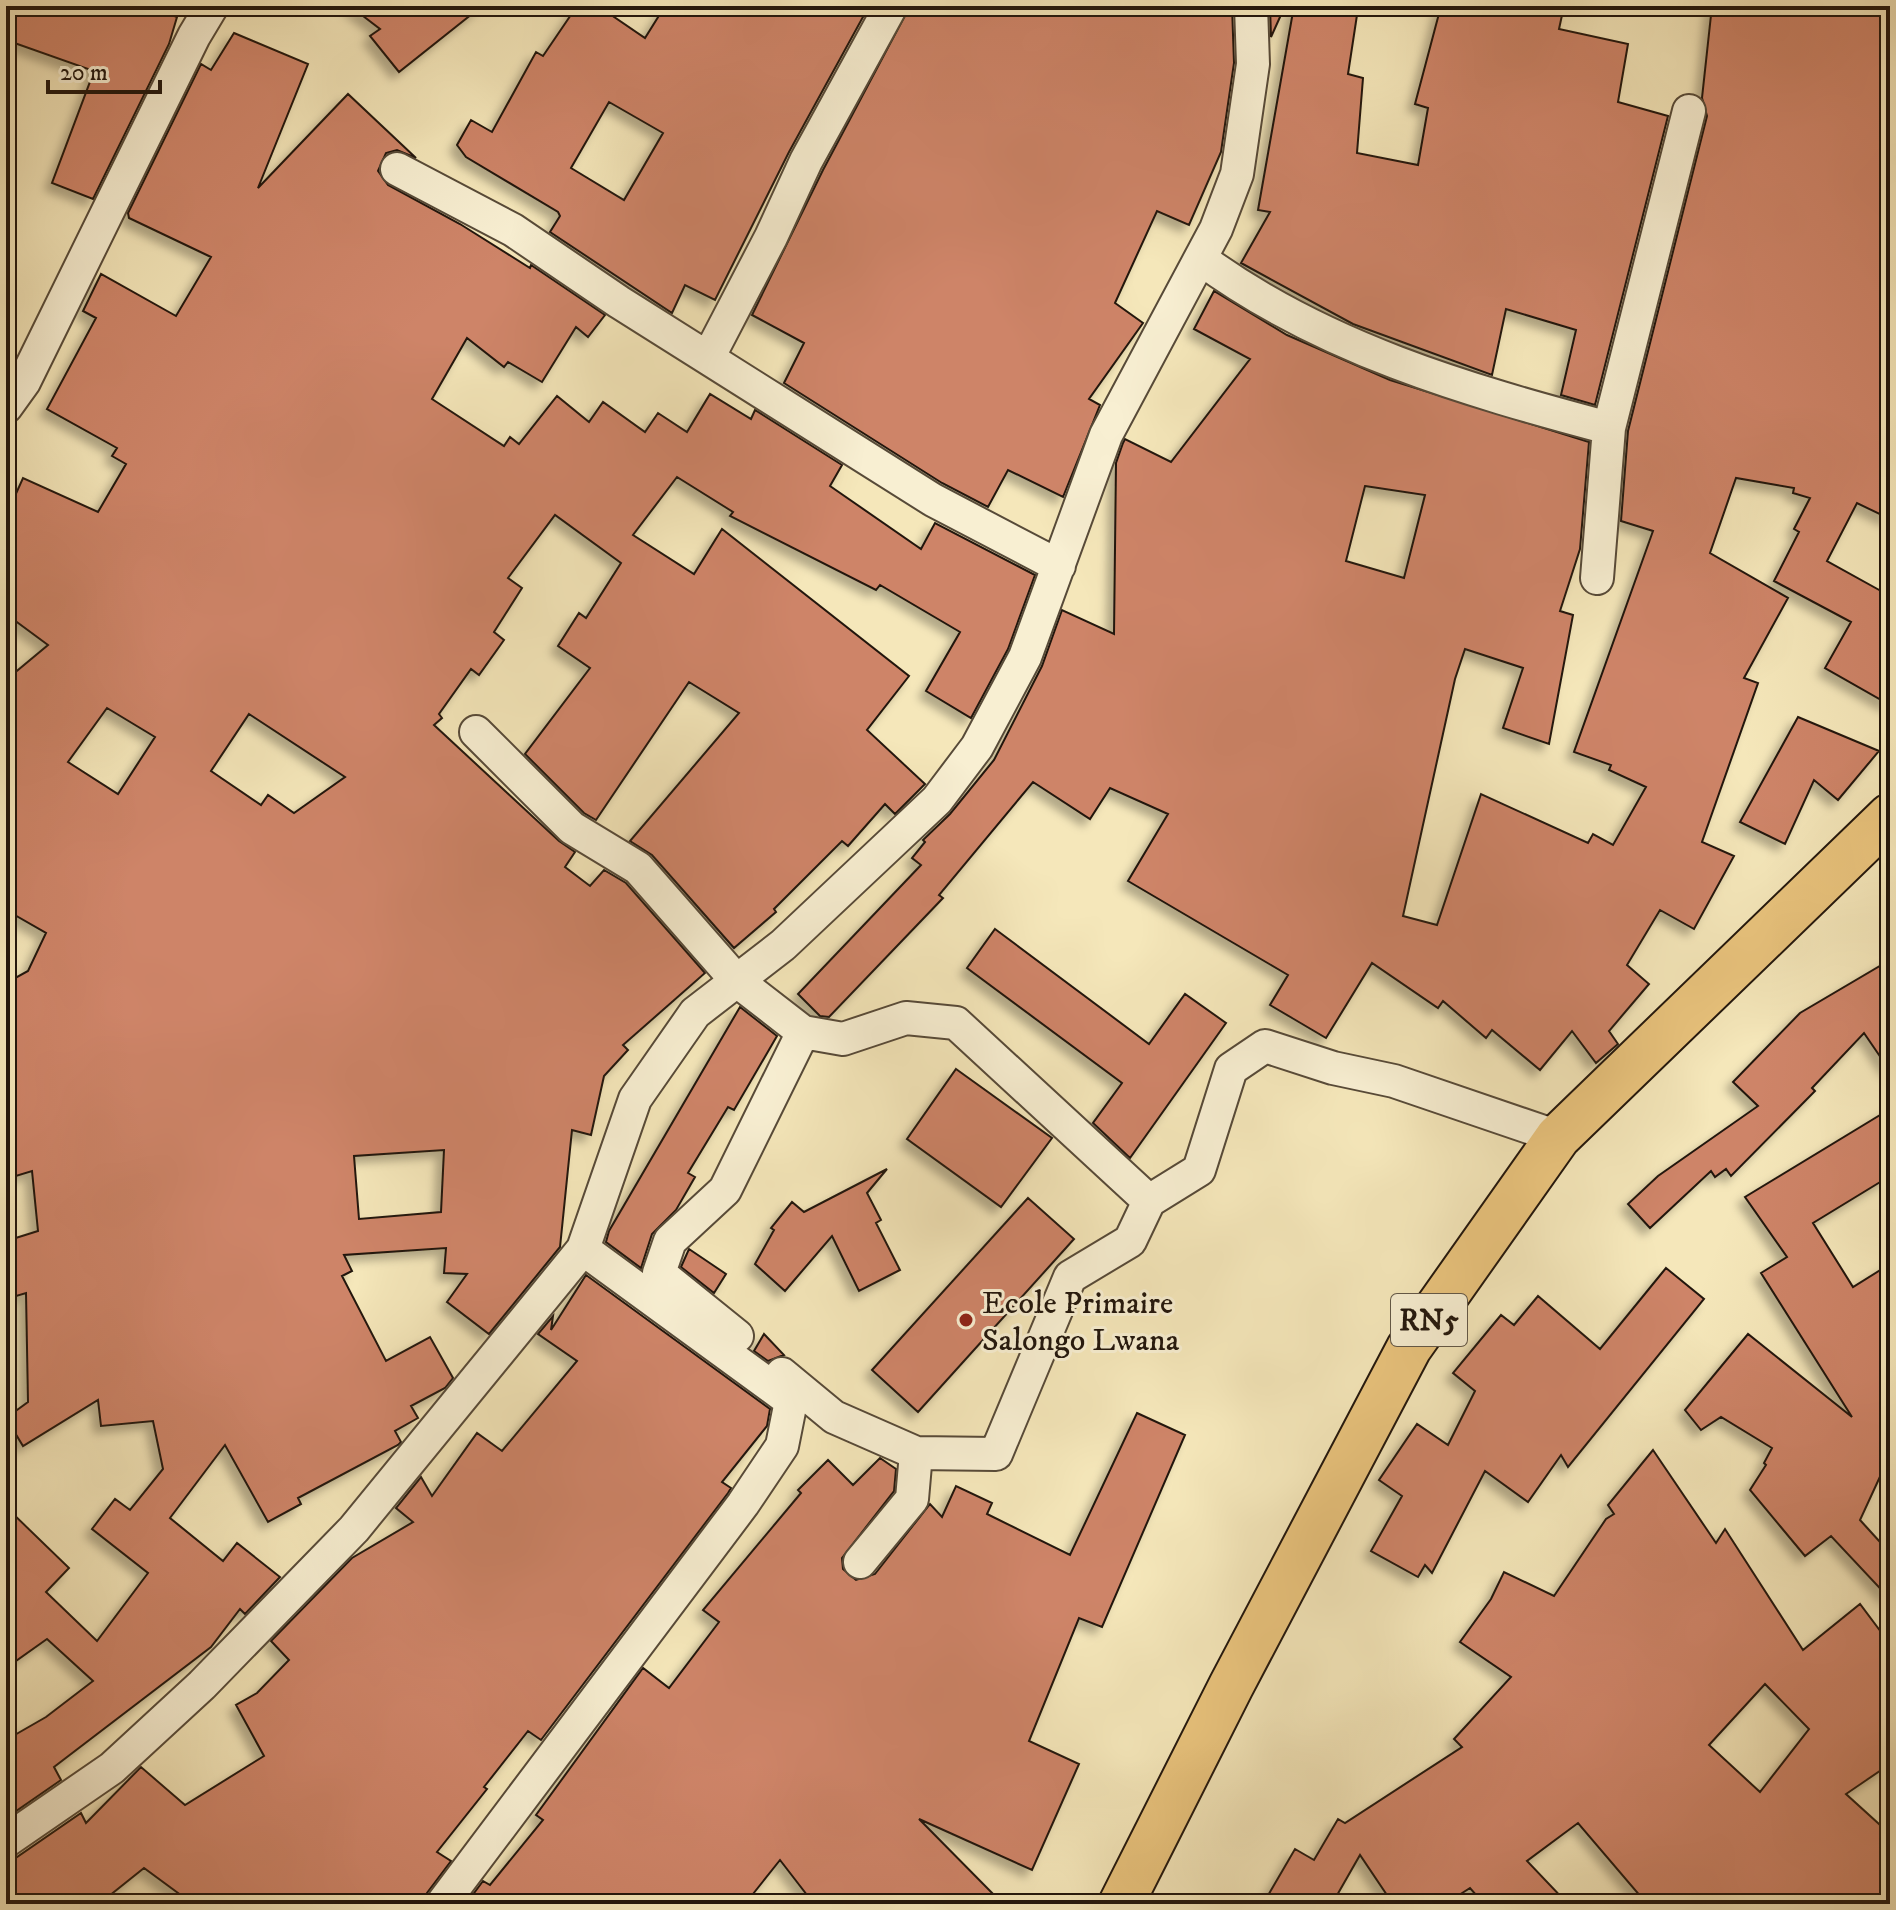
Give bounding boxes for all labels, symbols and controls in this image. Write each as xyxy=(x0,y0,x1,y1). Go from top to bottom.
scale bar xyxy=(48,44,160,94)
text: 20 m xyxy=(60,58,108,88)
place label: Ecole Primaire Salongo Lwana xyxy=(982,1284,1180,1361)
road number: RN5 xyxy=(1391,1294,1467,1346)
marker: Ecole Primaire Salongo Lwana xyxy=(957,1311,975,1329)

